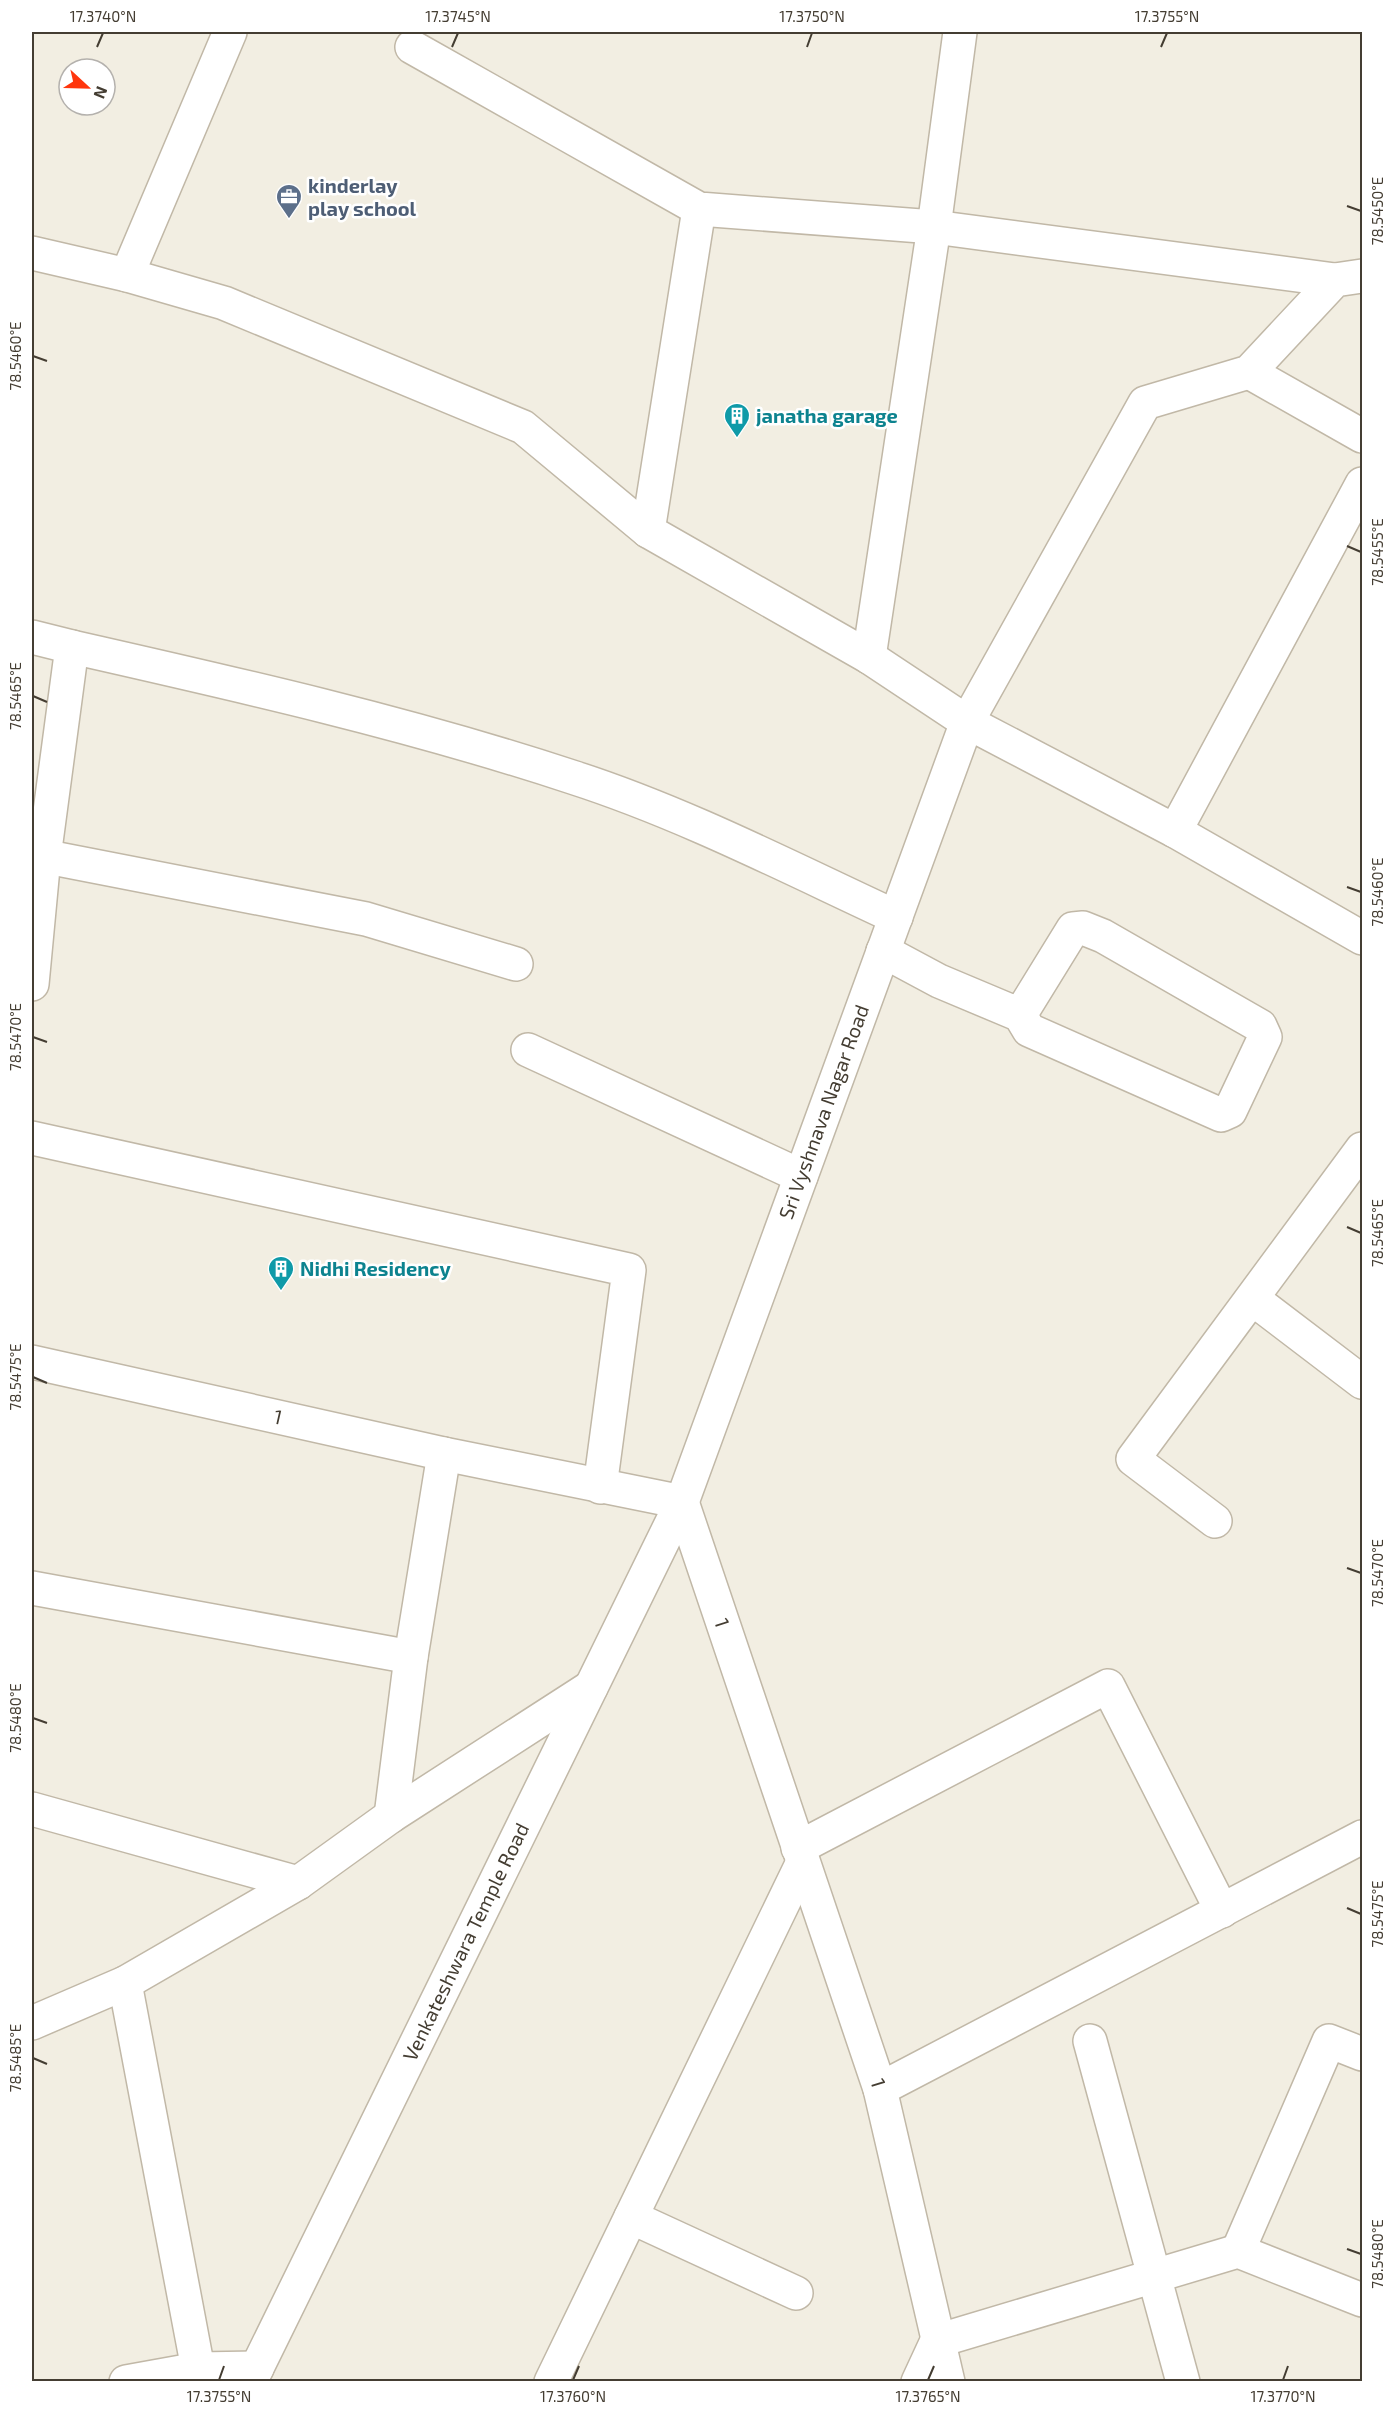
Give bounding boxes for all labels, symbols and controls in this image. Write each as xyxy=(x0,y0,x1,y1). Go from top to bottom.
text: 17.3740°N xyxy=(70,7,136,25)
text: 17.3745°N xyxy=(425,7,491,25)
text: 17.3750°N xyxy=(779,7,845,25)
text: 17.3755°N xyxy=(1135,7,1199,25)
north arrow xyxy=(57,57,117,117)
text: N xyxy=(90,84,112,102)
place label: kinderlay play school xyxy=(308,173,416,221)
text: 78.5450°E xyxy=(1368,177,1386,245)
office icon: kinderlay play school xyxy=(274,182,304,220)
text: 78.5460°E xyxy=(6,322,24,390)
building icon: janatha garage xyxy=(722,401,752,439)
place label: janatha garage xyxy=(756,403,898,427)
text: 78.5455°E xyxy=(1368,518,1386,586)
text: 78.5465°E xyxy=(6,662,24,730)
text: 78.5460°E xyxy=(1368,858,1386,926)
street label: Sri Vyshnava Nagar Road xyxy=(773,1001,873,1222)
text: 78.5470°E xyxy=(6,1003,24,1071)
text: 78.5465°E xyxy=(1368,1199,1386,1267)
building icon: Nidhi Residency xyxy=(266,1254,296,1292)
place label: Nidhi Residency xyxy=(300,1256,451,1281)
text: 78.5475°E xyxy=(6,1343,24,1411)
street label: 1 xyxy=(272,1403,285,1429)
text: 78.5470°E xyxy=(1368,1539,1386,1607)
street label: 1 xyxy=(710,1615,736,1630)
text: 78.5480°E xyxy=(6,1683,24,1753)
street label: Venkateshwara Temple Road xyxy=(397,1819,533,2065)
text: 78.5475°E xyxy=(1368,1880,1386,1948)
text: 78.5485°E xyxy=(6,2024,24,2092)
street label: 1 xyxy=(866,2075,892,2090)
text: 78.5480°E xyxy=(1368,2219,1386,2289)
text: 17.3755°N xyxy=(187,2387,251,2405)
text: 17.3760°N xyxy=(540,2387,606,2405)
text: 17.3765°N xyxy=(895,2387,961,2405)
text: 17.3770°N xyxy=(1250,2387,1316,2405)

